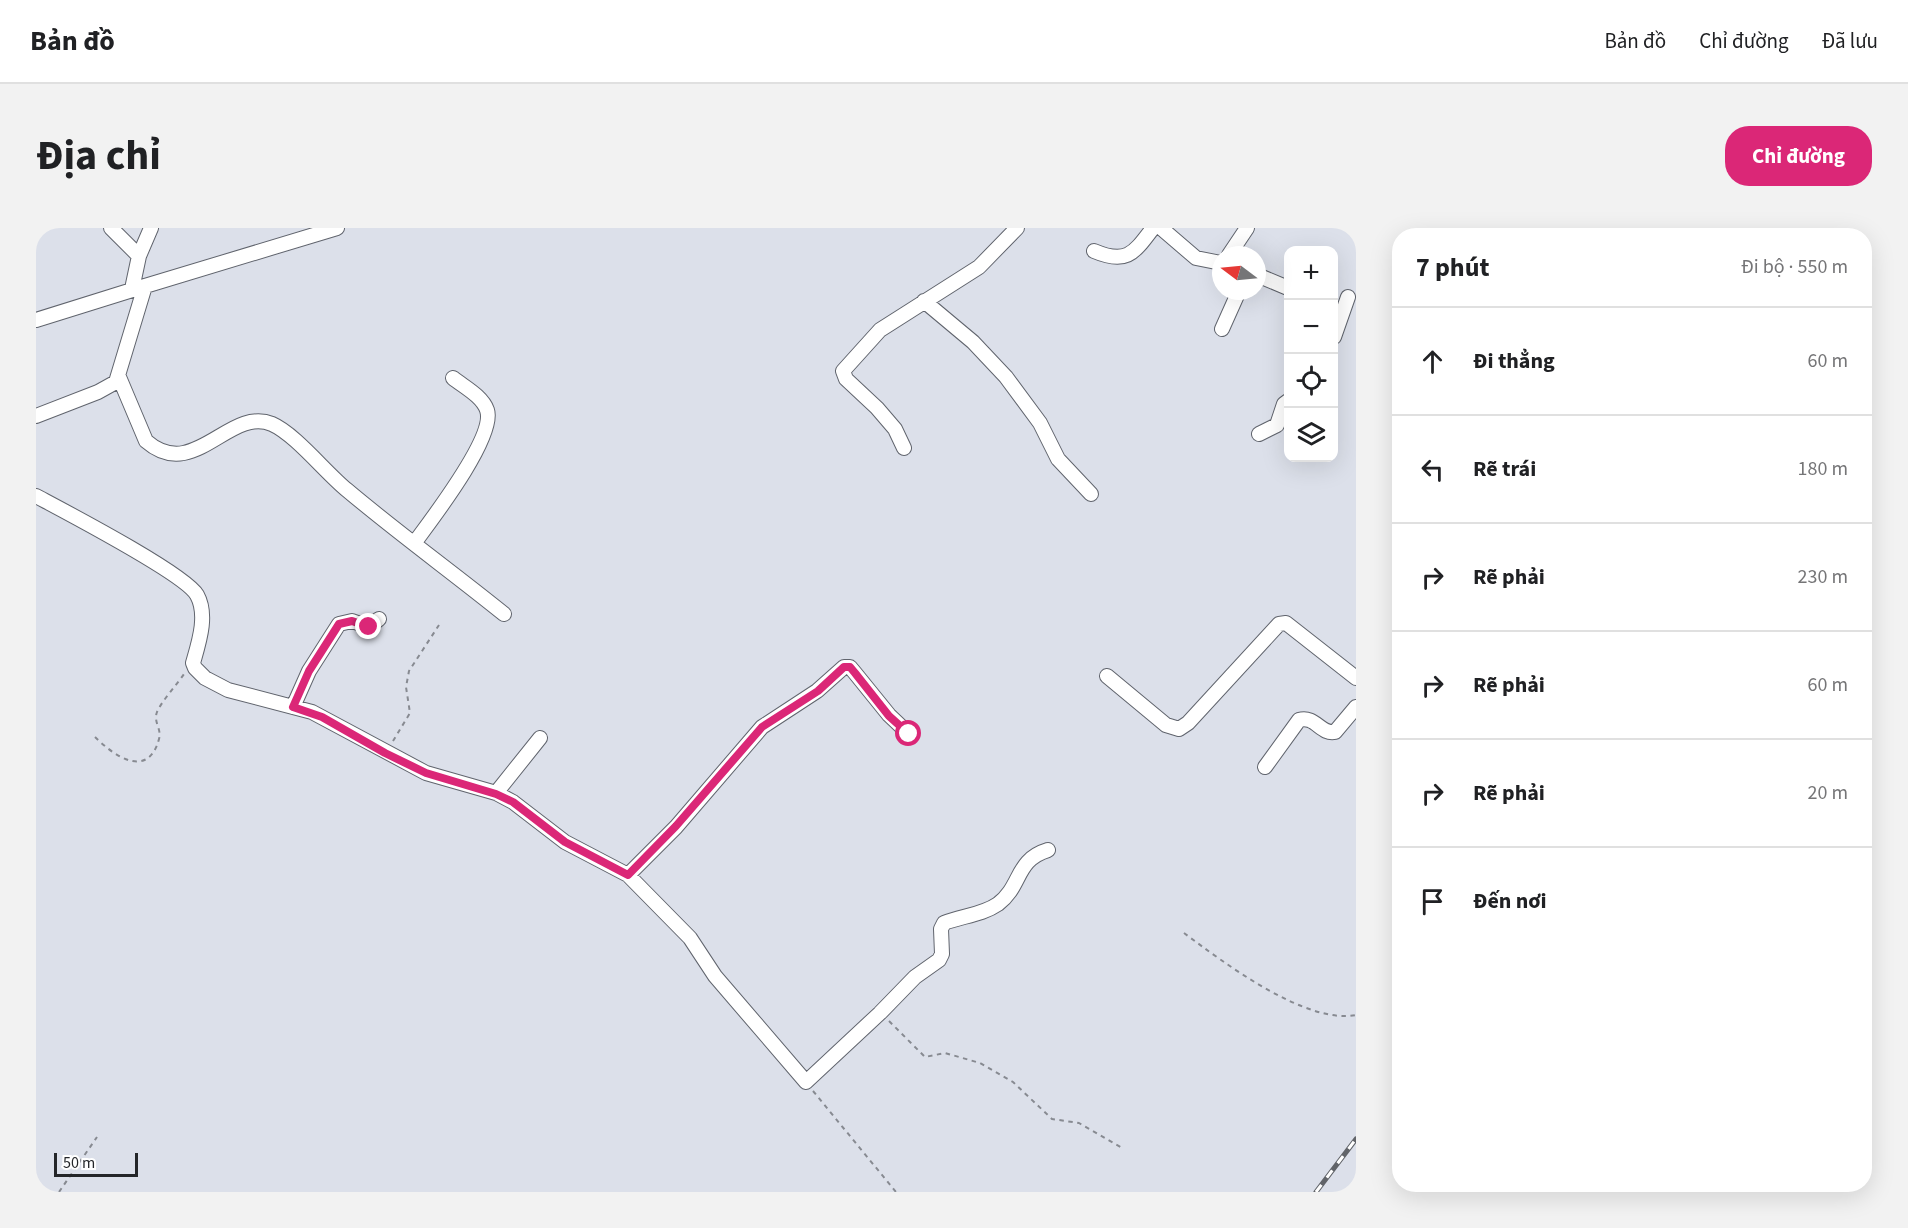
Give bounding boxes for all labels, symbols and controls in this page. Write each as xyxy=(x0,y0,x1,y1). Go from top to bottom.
text: Bản đồ xyxy=(30,21,115,61)
text: Bản đồ xyxy=(1604,26,1666,56)
text: Chỉ đường xyxy=(1699,26,1789,56)
text: Đã lưu xyxy=(1822,26,1878,56)
text: Địa chỉ xyxy=(36,126,161,186)
button: Chỉ đường xyxy=(1725,126,1872,186)
north arrow xyxy=(1212,246,1266,300)
map controls xyxy=(1284,246,1338,462)
button: + xyxy=(1284,246,1338,300)
text: 7 phút xyxy=(1416,249,1489,286)
text: Đi bộ · 550 m xyxy=(1741,253,1848,281)
button: − xyxy=(1284,300,1338,354)
icon: ahead xyxy=(1416,345,1449,378)
text: Đi thẳng xyxy=(1473,345,1555,377)
text: 60 m xyxy=(1808,347,1848,375)
button: locate xyxy=(1284,354,1338,408)
button: layers xyxy=(1284,408,1338,462)
icon: left xyxy=(1416,453,1449,486)
text: Rẽ trái xyxy=(1473,453,1536,485)
text: 180 m xyxy=(1798,455,1848,483)
icon: right xyxy=(1416,561,1449,594)
text: Rẽ phải xyxy=(1473,561,1545,593)
text: 230 m xyxy=(1798,563,1848,591)
route end xyxy=(355,613,381,639)
icon: right xyxy=(1416,669,1449,702)
text: Rẽ phải xyxy=(1473,669,1545,701)
text: 60 m xyxy=(1808,671,1848,699)
route start xyxy=(895,720,921,746)
icon: right xyxy=(1416,777,1449,810)
text: Rẽ phải xyxy=(1473,777,1545,809)
text: 20 m xyxy=(1808,779,1848,807)
icon: arrive xyxy=(1416,885,1449,918)
text: Đến nơi xyxy=(1473,885,1547,917)
scale bar xyxy=(54,1150,138,1178)
text: 50 m xyxy=(63,1152,95,1174)

